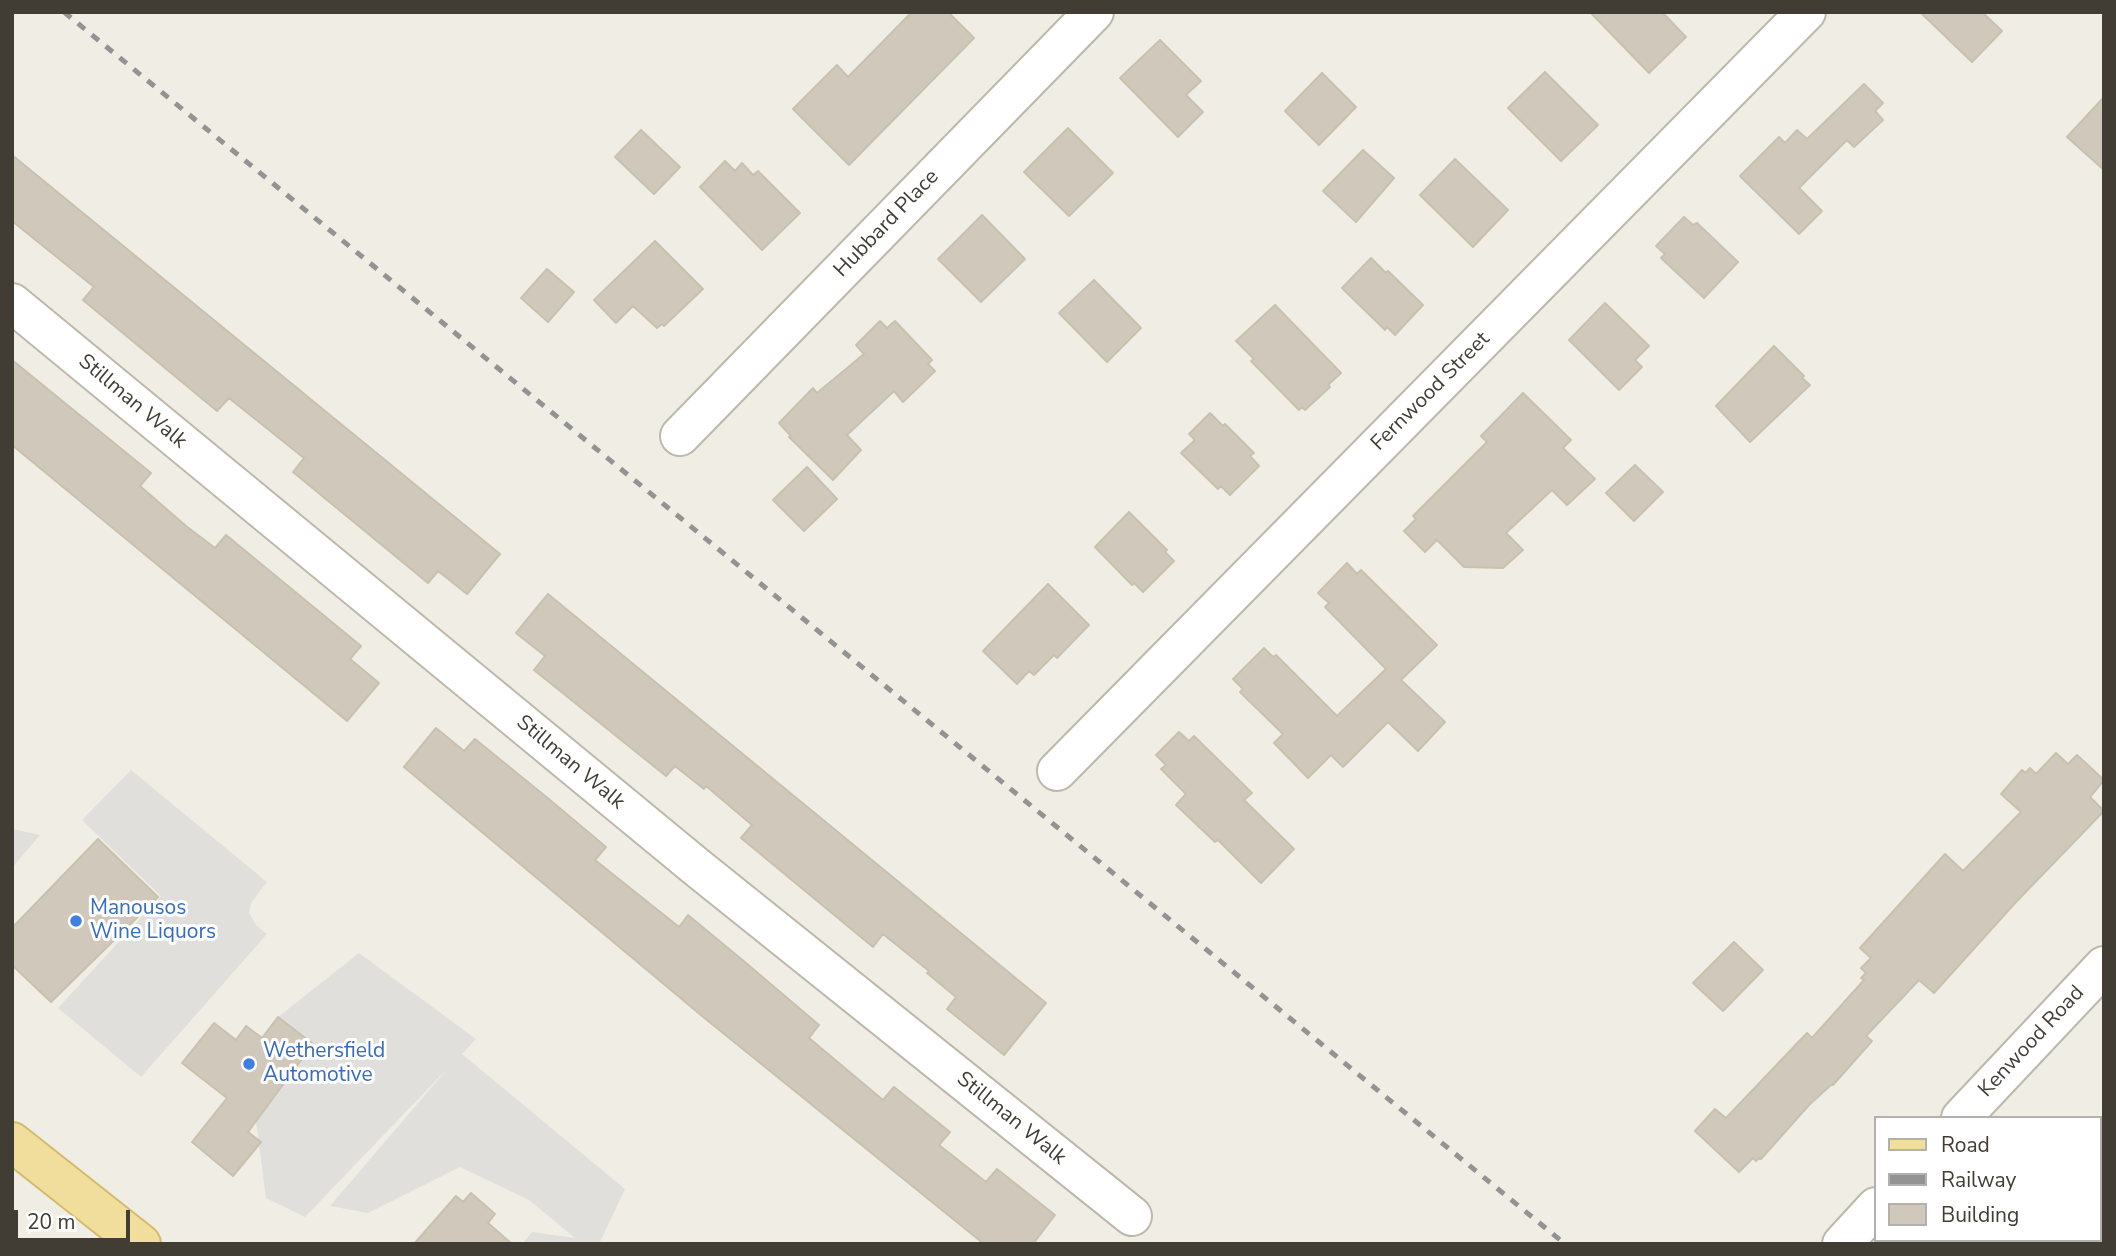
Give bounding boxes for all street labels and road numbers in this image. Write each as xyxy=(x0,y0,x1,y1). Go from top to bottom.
street label: Hubbard Place xyxy=(829,165,945,283)
street label: Fernwood Street xyxy=(1366,327,1496,457)
street label: Stillman Walk xyxy=(73,349,191,455)
street label: Stillman Walk xyxy=(511,710,629,816)
street label: Kenwood Road xyxy=(1974,981,2090,1103)
street label: Stillman Walk xyxy=(951,1067,1071,1171)

